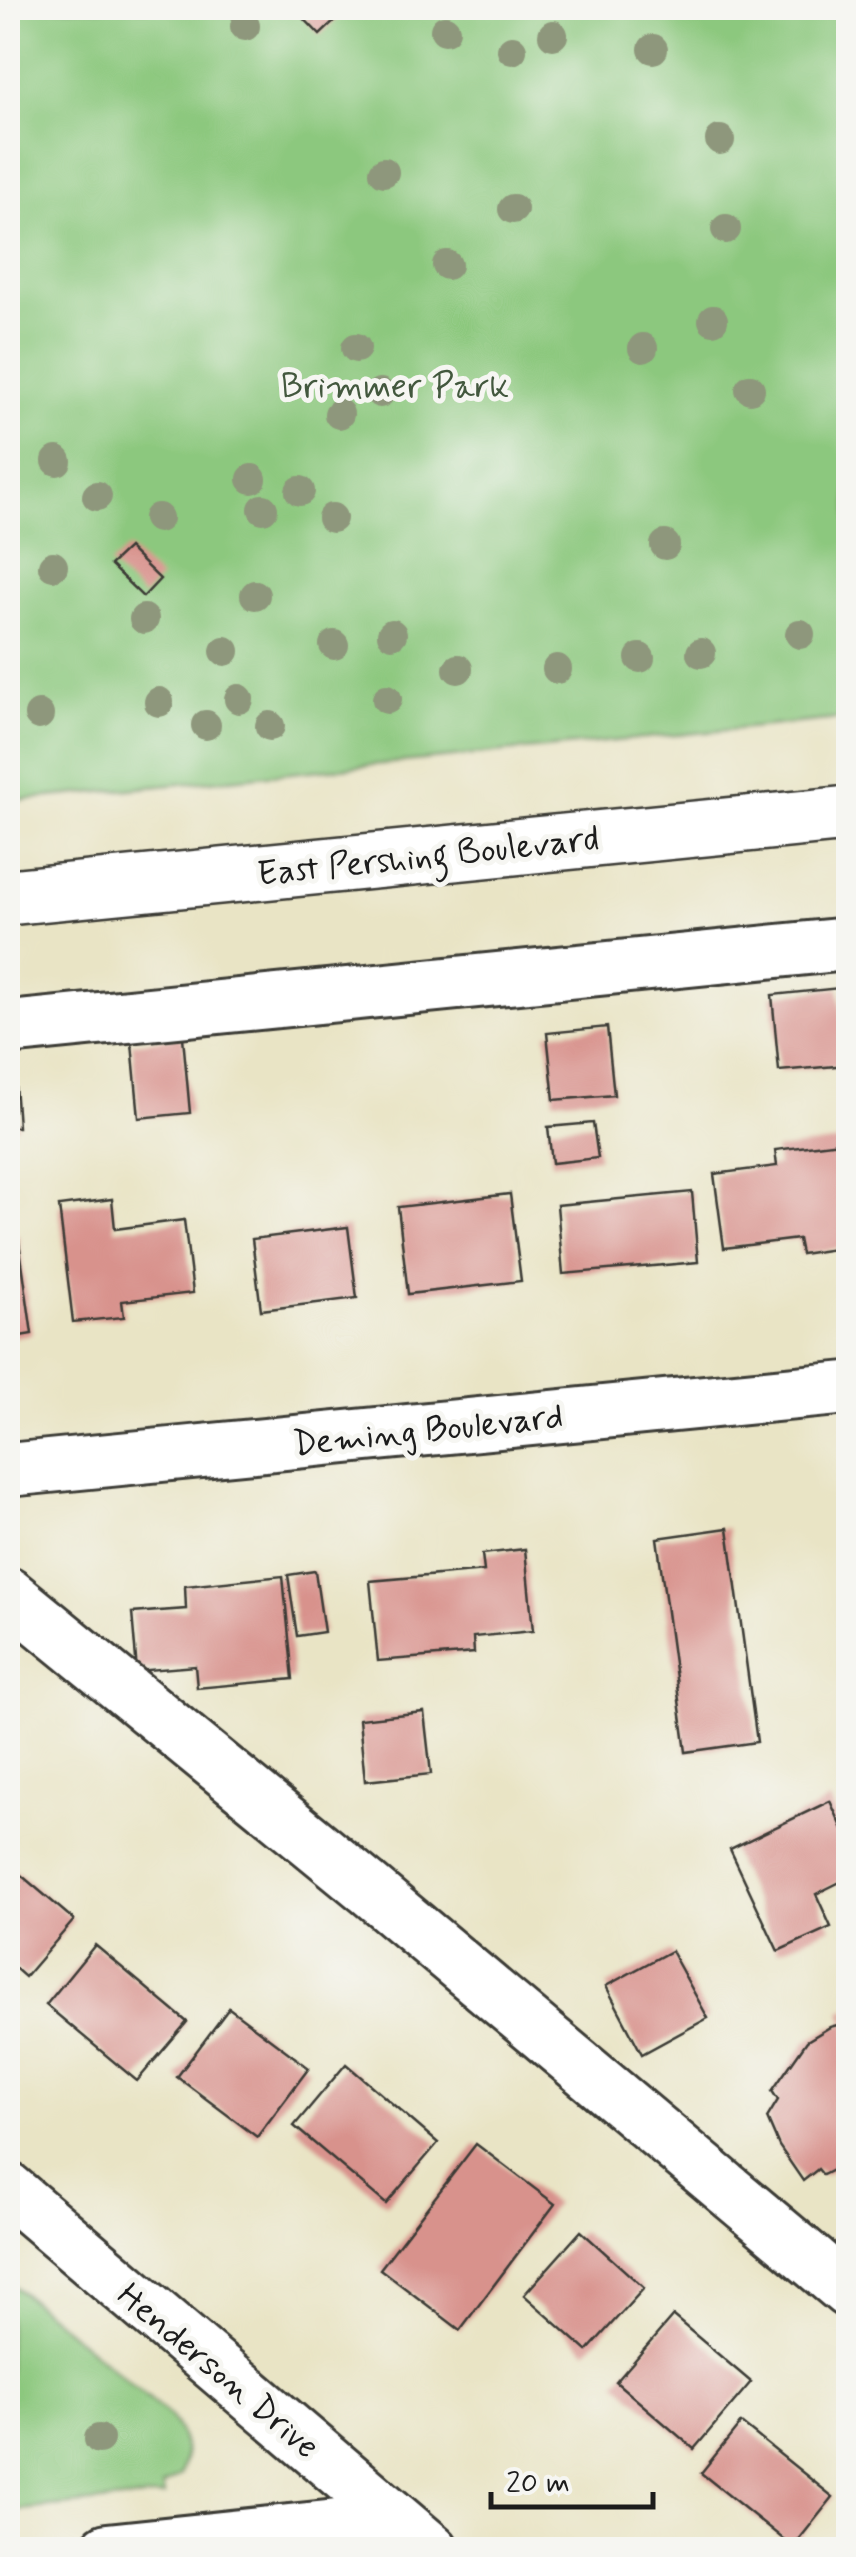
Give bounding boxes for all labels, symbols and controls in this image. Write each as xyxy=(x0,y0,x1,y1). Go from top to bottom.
park label: Brimmer Park xyxy=(281,364,509,410)
street label: East Pershing Boulevard xyxy=(255,816,602,902)
street label: Deming Boulevard xyxy=(291,1394,566,1468)
street label: Henderson Drive xyxy=(107,2273,329,2470)
scale bar xyxy=(491,2447,654,2509)
text: 20 m xyxy=(506,2464,570,2503)

